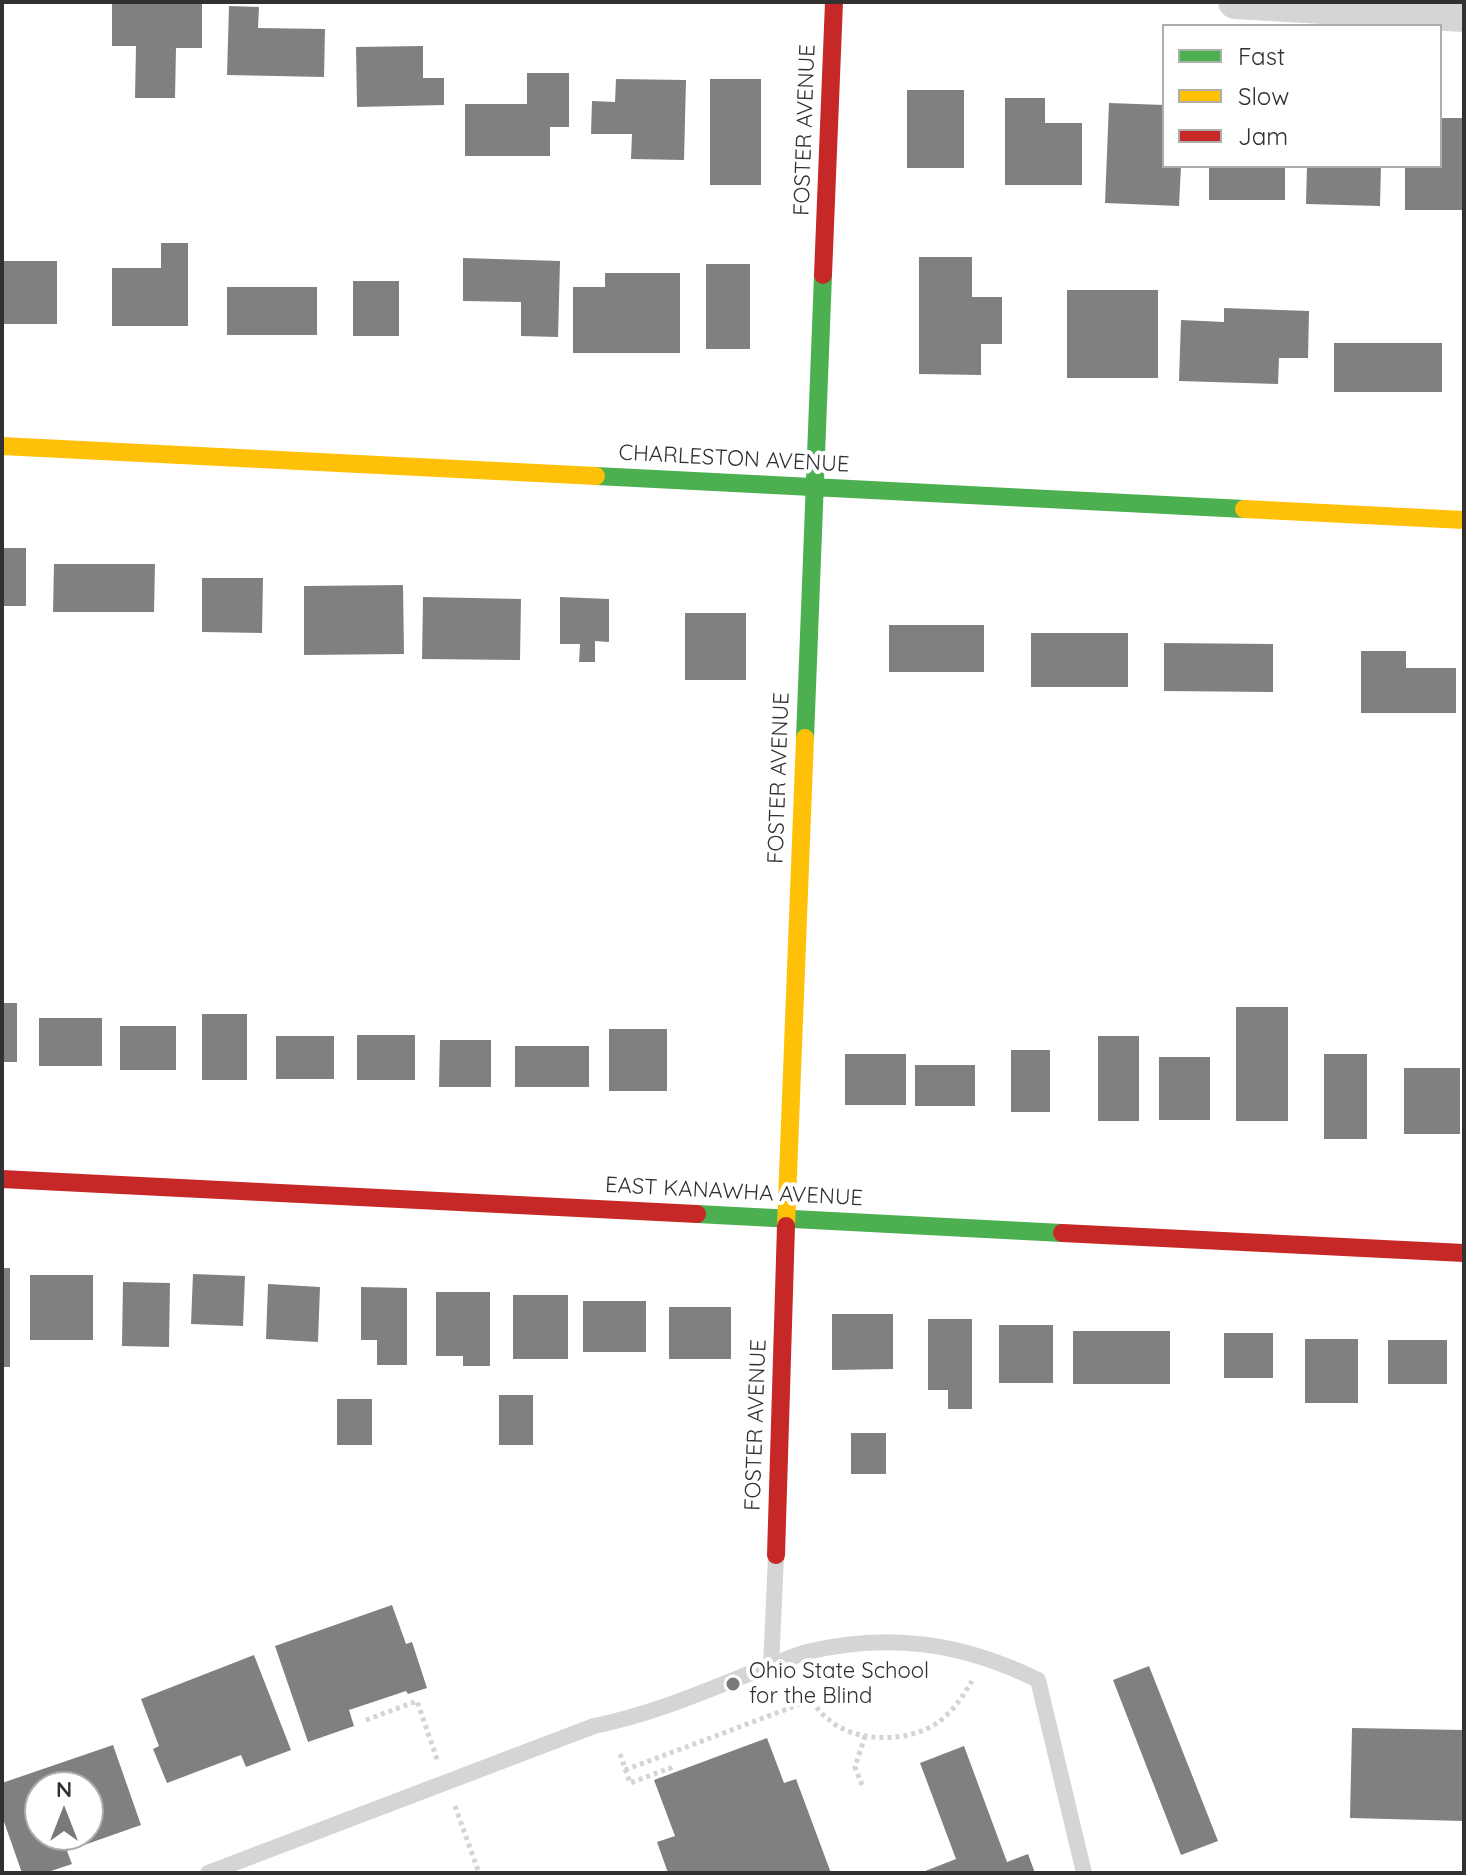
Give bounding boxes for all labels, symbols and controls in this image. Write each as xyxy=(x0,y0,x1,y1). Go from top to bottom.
legend xyxy=(1162,24,1442,168)
text: Fast xyxy=(1238,41,1285,71)
street label: FOSTER AVENUE xyxy=(789,44,821,216)
text: Slow xyxy=(1238,81,1289,111)
text: Jam xyxy=(1238,121,1288,151)
street label: CHARLESTON AVENUE xyxy=(618,440,850,478)
street label: FOSTER AVENUE xyxy=(763,692,795,864)
street label: EAST KANAWHA AVENUE xyxy=(604,1172,864,1212)
street label: FOSTER AVENUE xyxy=(740,1339,772,1511)
place label: Ohio State School for the Blind xyxy=(749,1658,929,1710)
marker: Ohio State School for the Blind xyxy=(724,1675,742,1693)
north arrow xyxy=(24,1771,104,1851)
text: N xyxy=(56,1775,72,1803)

